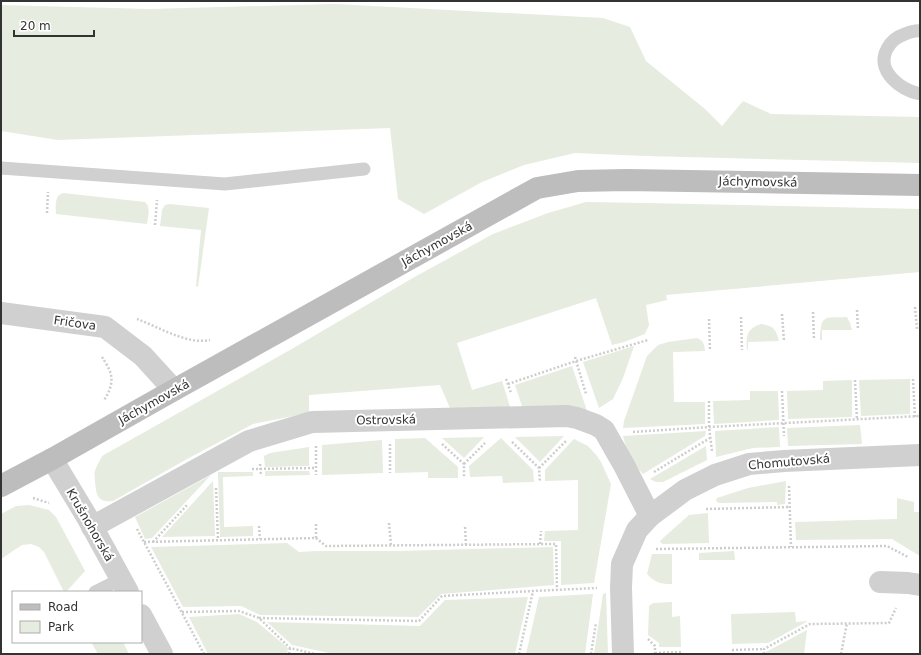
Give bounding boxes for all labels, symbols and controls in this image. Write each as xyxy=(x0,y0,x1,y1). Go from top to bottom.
scale bar xyxy=(14,12,94,38)
text: 20 m xyxy=(20,19,51,33)
street label: Jáchymovská xyxy=(718,174,797,190)
street label: Jáchymovská xyxy=(398,219,475,270)
street label: Fričova xyxy=(53,313,97,333)
street label: Jáchymovská xyxy=(115,377,192,428)
street label: Ostrovská xyxy=(356,412,416,428)
street label: Chomutovská xyxy=(747,451,831,473)
street label: Krušnohorská xyxy=(63,486,117,564)
legend xyxy=(12,591,142,643)
text: Road xyxy=(48,600,78,614)
text: Park xyxy=(48,620,74,634)

